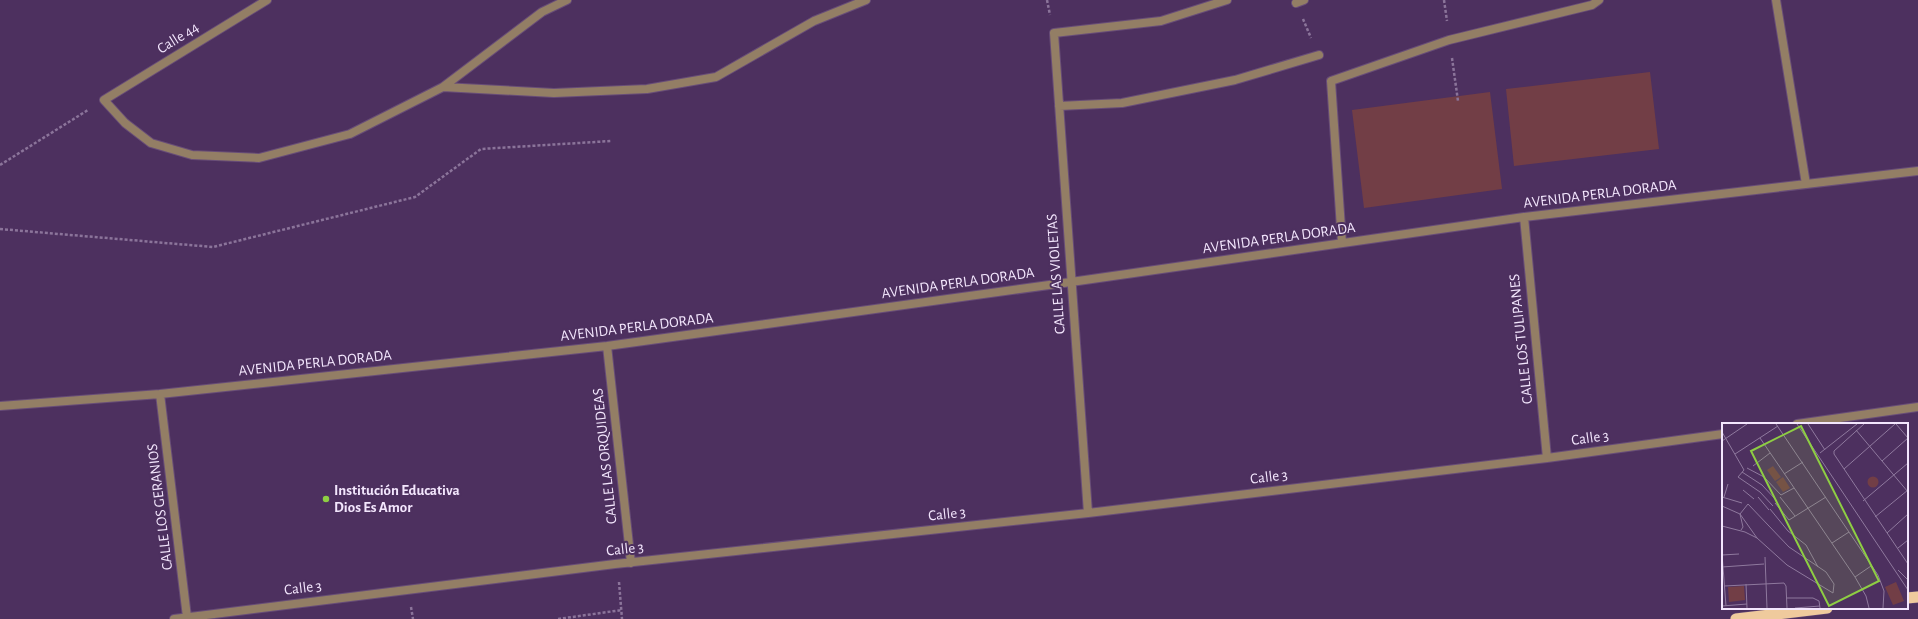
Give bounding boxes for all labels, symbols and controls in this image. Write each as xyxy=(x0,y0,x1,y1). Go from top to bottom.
street label: Calle 44 xyxy=(155,19,201,57)
street label: AVENIDA PERLA DORADA xyxy=(1523,177,1678,211)
street label: CALLE LAS VIOLETAS xyxy=(1044,213,1068,335)
street label: AVENIDA PERLA DORADA xyxy=(1202,220,1357,256)
street label: AVENIDA PERLA DORADA xyxy=(881,265,1036,301)
street label: CALLE LOS TULIPANES xyxy=(1507,273,1535,405)
street label: AVENIDA PERLA DORADA xyxy=(560,310,715,344)
street label: AVENIDA PERLA DORADA xyxy=(238,347,393,379)
street label: CALLE LAS ORQUIDEAS xyxy=(590,387,620,525)
inset map xyxy=(1722,423,1908,609)
street label: Calle 3 xyxy=(1570,428,1610,448)
street label: CALLE LOS GERANIOS xyxy=(145,443,175,571)
street label: Calle 3 xyxy=(1249,467,1289,487)
place label: Institución Educativa Dios Es Amor xyxy=(334,483,460,515)
marker: Institución Educativa Dios Es Amor xyxy=(321,494,331,504)
street label: Calle 3 xyxy=(927,505,967,523)
street label: Calle 3 xyxy=(605,540,645,558)
street label: Calle 3 xyxy=(283,578,323,598)

